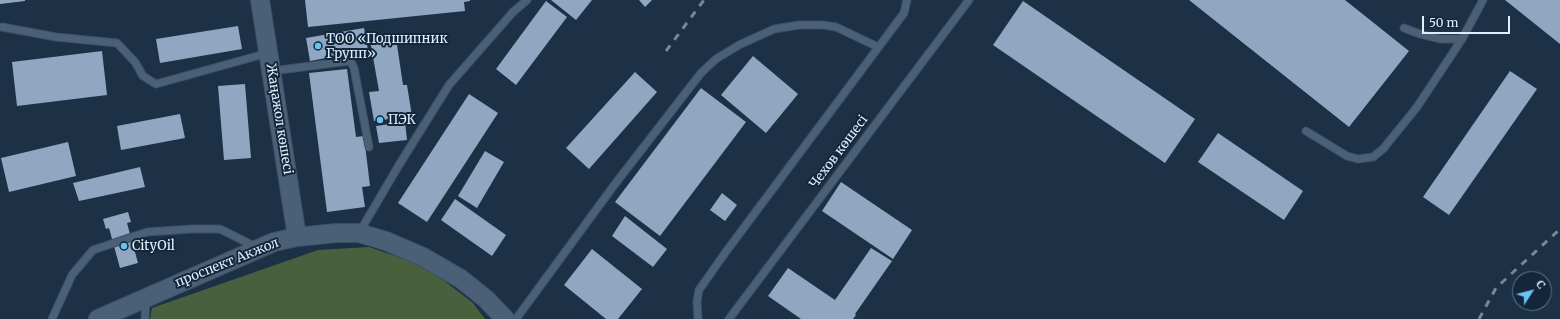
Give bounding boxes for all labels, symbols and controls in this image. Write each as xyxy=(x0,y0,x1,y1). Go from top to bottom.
scale bar xyxy=(1424,8,1512,34)
text: 50 m xyxy=(1429,15,1458,30)
place label: ТОО «Подшипник Групп» xyxy=(326,31,448,62)
marker: ТОО «Подшипник Групп» xyxy=(313,41,323,51)
street label: Жаңажол көшесі xyxy=(263,62,295,176)
place label: ПЭК xyxy=(388,112,416,128)
street label: Чехов көшесі xyxy=(807,113,871,191)
marker: ПЭК xyxy=(375,115,385,125)
street label: проспект Акжол xyxy=(173,235,281,291)
place label: CityOil xyxy=(132,238,175,254)
marker: CityOil xyxy=(119,241,129,251)
north arrow xyxy=(1512,271,1552,311)
text: С xyxy=(1533,277,1549,292)

